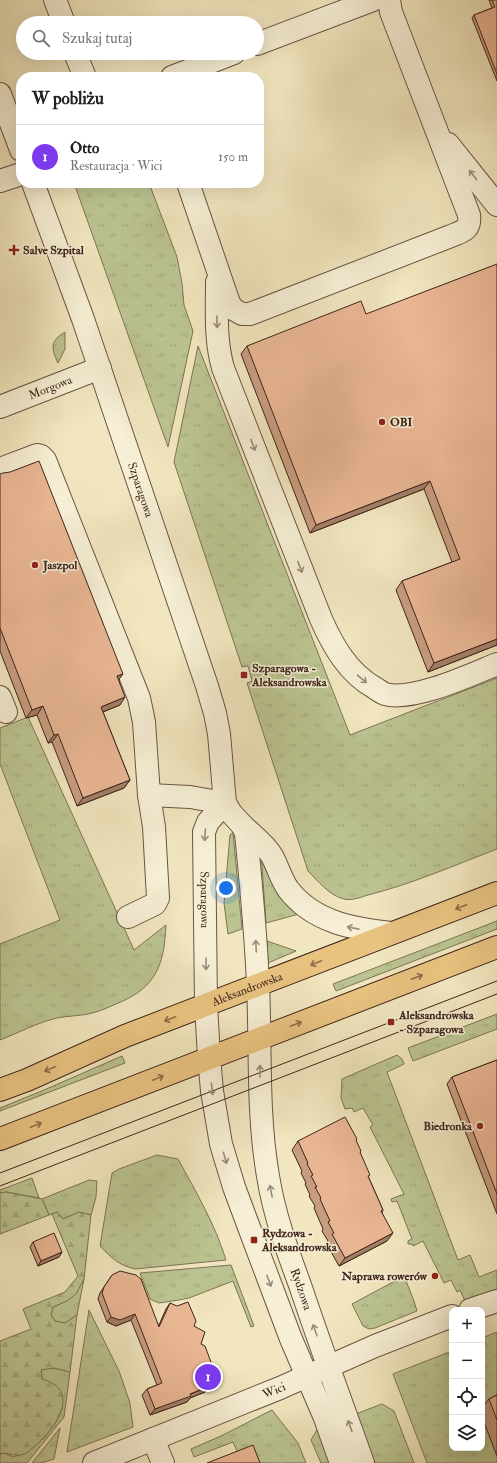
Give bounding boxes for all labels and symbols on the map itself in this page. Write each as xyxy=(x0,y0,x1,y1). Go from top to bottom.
one-way arrow xyxy=(469,169,477,180)
place label: Salve Szpital xyxy=(23,243,85,258)
marker: Salve Szpital xyxy=(8,244,20,256)
one-way arrow xyxy=(213,315,220,328)
street label: Morgowa xyxy=(26,372,75,403)
place label: OBI xyxy=(390,415,413,430)
marker: OBI xyxy=(377,417,387,427)
one-way arrow xyxy=(250,439,258,451)
street label: Szparagowa xyxy=(124,460,157,520)
place label: Jaszpol xyxy=(42,558,78,573)
marker: Jaszpol xyxy=(30,560,40,570)
one-way arrow xyxy=(297,560,305,572)
place label: Szparagowa - Aleksandrowska xyxy=(251,661,328,690)
marker: Szparagowa - Aleksandrowska xyxy=(239,670,249,680)
one-way arrow xyxy=(357,675,367,684)
one-way arrow xyxy=(201,828,208,841)
street label: Szparagowa xyxy=(197,871,213,929)
your location xyxy=(216,878,236,898)
one-way arrow xyxy=(455,903,467,911)
one-way arrow xyxy=(347,923,360,931)
one-way arrow xyxy=(252,940,260,953)
one-way arrow xyxy=(202,957,210,970)
one-way arrow xyxy=(310,959,322,967)
street label: Aleksandrowska xyxy=(209,968,286,1010)
one-way arrow xyxy=(411,973,423,981)
place label: Aleksandrowska - Szparagowa xyxy=(398,1008,475,1037)
one-way arrow xyxy=(165,1015,177,1023)
marker: Aleksandrowska - Szparagowa xyxy=(386,1017,396,1027)
one-way arrow xyxy=(289,1020,301,1028)
one-way arrow xyxy=(256,1065,264,1078)
one-way arrow xyxy=(45,1066,57,1073)
one-way arrow xyxy=(151,1073,163,1081)
one-way arrow xyxy=(208,1082,215,1095)
place label: Biedronka xyxy=(423,1119,473,1134)
one-way arrow xyxy=(30,1120,42,1128)
marker: Biedronka xyxy=(475,1121,485,1131)
one-way arrow xyxy=(222,1152,229,1165)
one-way arrow xyxy=(266,1185,274,1198)
place label: Rydzowa - Aleksandrowska xyxy=(261,1226,338,1255)
marker: Rydzowa - Aleksandrowska xyxy=(249,1235,259,1245)
street label: Rydzowa xyxy=(287,1266,316,1313)
place label: Naprawa rowerów xyxy=(340,1269,428,1284)
marker: Naprawa rowerów xyxy=(430,1271,440,1281)
one-way arrow xyxy=(266,1274,274,1286)
one-way arrow xyxy=(310,1324,318,1336)
pin: 1 xyxy=(195,1362,221,1392)
street label: Wici xyxy=(259,1379,288,1402)
one-way arrow xyxy=(345,1421,353,1433)

